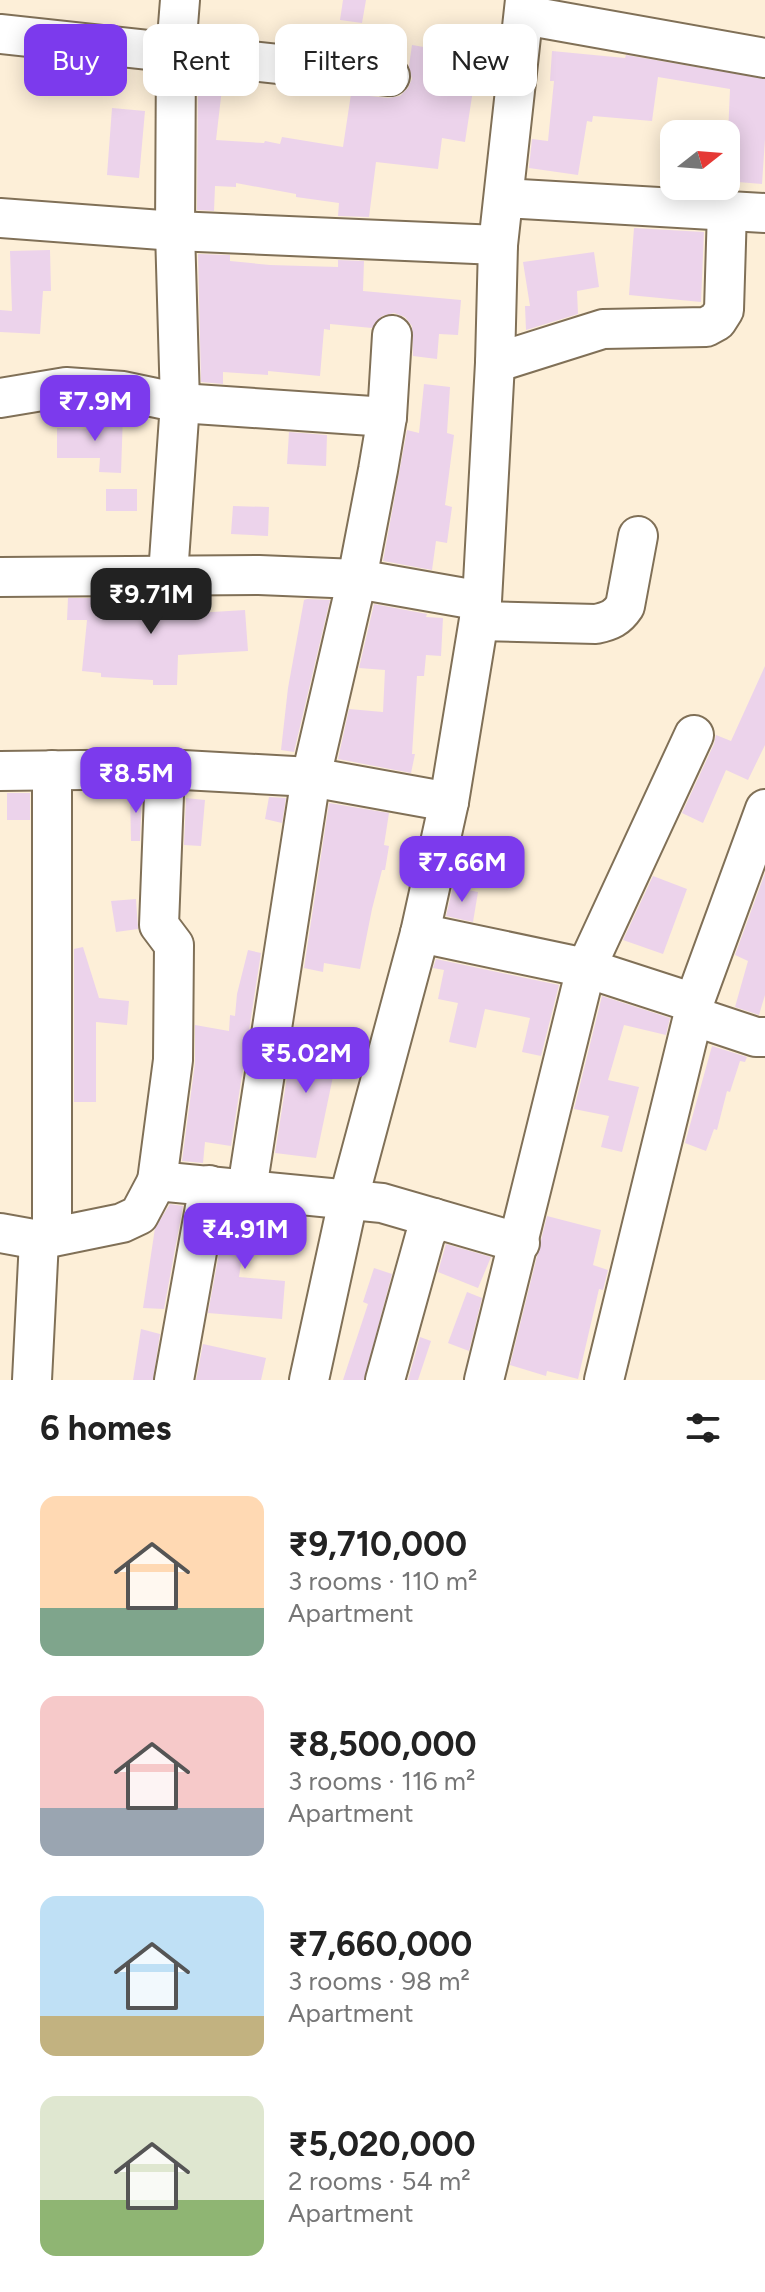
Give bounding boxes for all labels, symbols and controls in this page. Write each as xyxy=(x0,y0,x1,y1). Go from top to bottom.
chip: Buy xyxy=(24,24,127,96)
chip: Rent xyxy=(143,24,259,96)
chip: Filters xyxy=(275,24,407,96)
chip: New xyxy=(423,24,537,96)
north arrow xyxy=(660,120,740,200)
map controls xyxy=(660,120,740,200)
pin: ₹7.9M xyxy=(39,375,151,443)
text: ₹7.9M xyxy=(58,385,132,417)
pin: ₹9.71M xyxy=(86,568,216,636)
text: ₹9.71M xyxy=(109,578,193,610)
pin: ₹8.5M xyxy=(80,747,192,815)
text: ₹8.5M xyxy=(98,757,174,789)
pin: ₹7.66M xyxy=(397,836,527,904)
text: ₹7.66M xyxy=(418,846,506,878)
pin: ₹5.02M xyxy=(241,1027,371,1095)
text: ₹5.02M xyxy=(260,1037,352,1069)
pin: ₹4.91M xyxy=(180,1203,310,1271)
text: ₹4.91M xyxy=(202,1213,288,1245)
icon: filters xyxy=(681,1406,725,1450)
text: 6 homes xyxy=(40,1408,171,1449)
text: ₹9,710,000 xyxy=(288,1524,467,1565)
icon: home xyxy=(104,1528,200,1624)
text: 3 rooms · 110 m² xyxy=(288,1565,477,1597)
text: Apartment xyxy=(288,1597,414,1629)
text: ₹8,500,000 xyxy=(288,1724,477,1765)
icon: home xyxy=(104,1728,200,1824)
text: 3 rooms · 116 m² xyxy=(288,1765,475,1797)
text: Apartment xyxy=(288,1797,414,1829)
text: ₹7,660,000 xyxy=(288,1924,472,1965)
icon: home xyxy=(104,1928,200,2024)
text: 3 rooms · 98 m² xyxy=(288,1965,470,1997)
text: Apartment xyxy=(288,1997,414,2029)
text: ₹5,020,000 xyxy=(288,2124,475,2165)
icon: home xyxy=(104,2128,200,2224)
text: 2 rooms · 54 m² xyxy=(288,2165,471,2197)
text: Apartment xyxy=(288,2197,414,2229)

